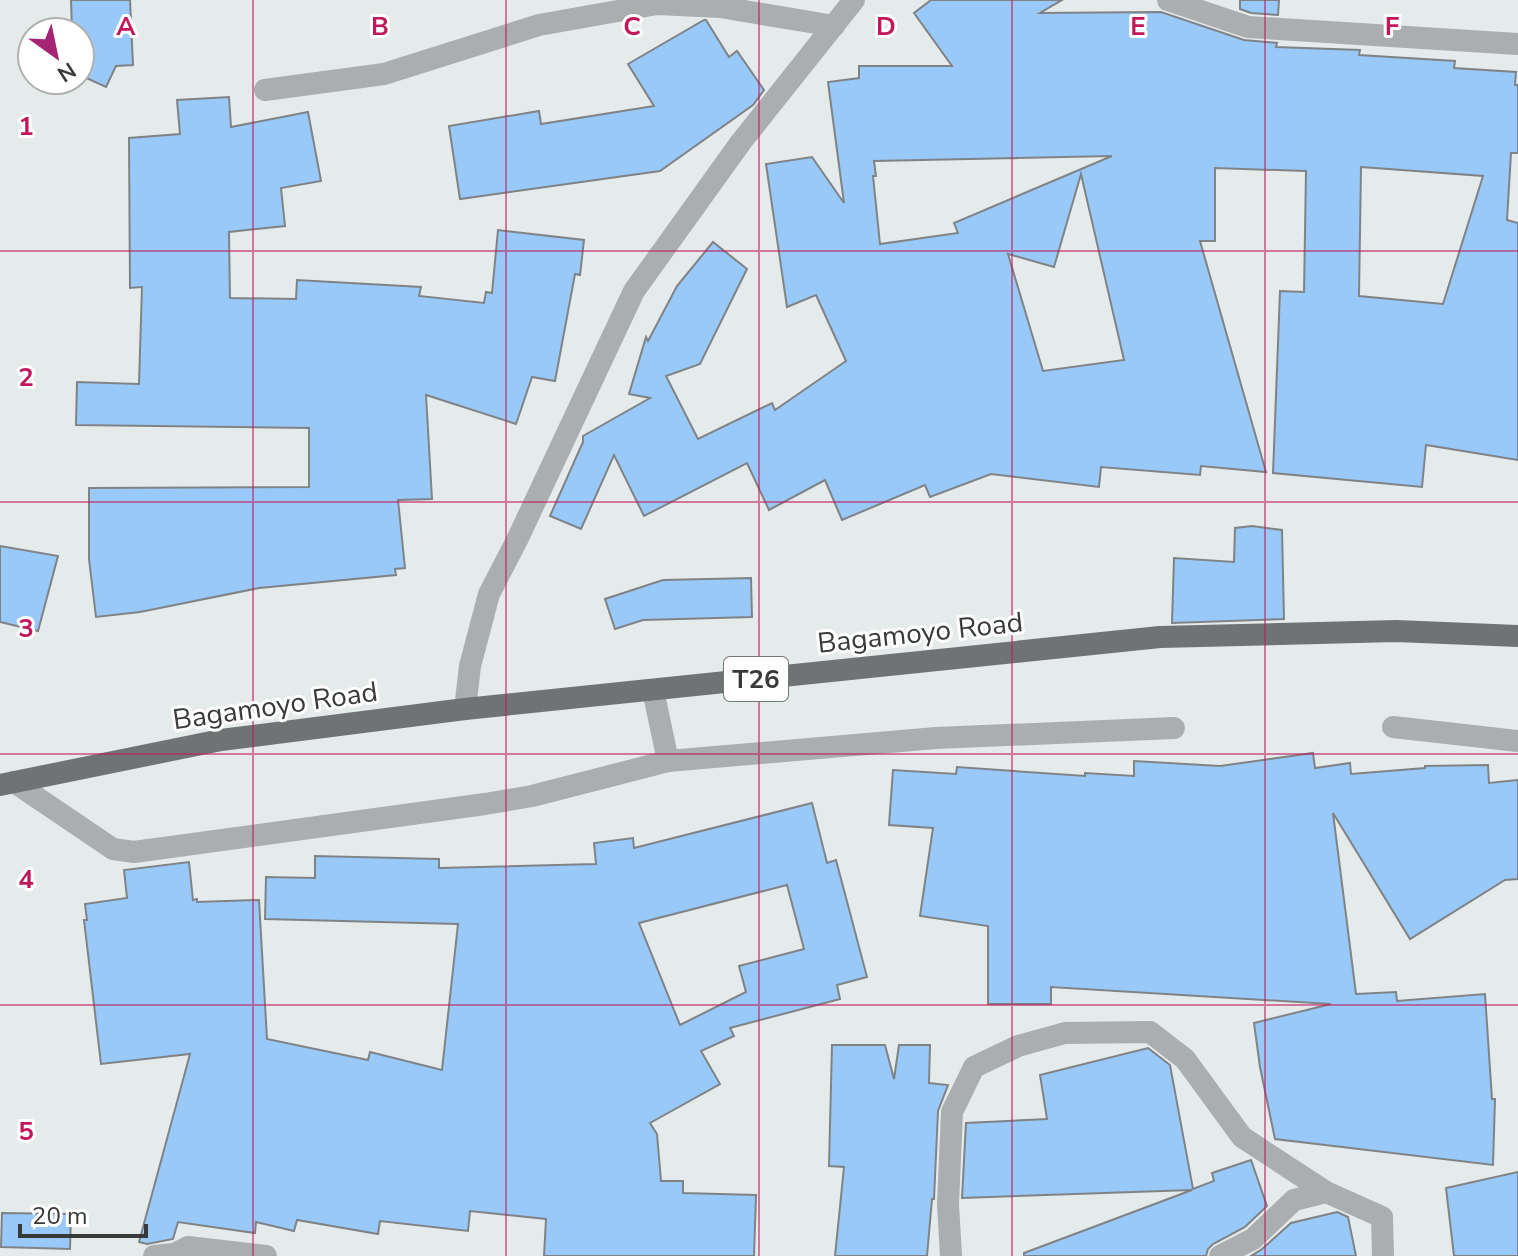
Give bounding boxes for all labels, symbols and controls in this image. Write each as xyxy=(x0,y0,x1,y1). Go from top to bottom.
text: A xyxy=(116,9,136,44)
text: B xyxy=(371,9,389,44)
text: C xyxy=(623,9,641,44)
text: D xyxy=(876,9,896,44)
text: E xyxy=(1130,9,1146,44)
text: F xyxy=(1385,9,1399,44)
north arrow xyxy=(16,16,96,96)
text: N xyxy=(51,55,81,89)
text: 1 xyxy=(18,109,34,144)
text: 2 xyxy=(18,360,34,395)
street label: Bagamoyo Road xyxy=(815,603,1025,663)
text: 3 xyxy=(18,611,34,646)
road number: T26 xyxy=(724,657,788,701)
street label: Bagamoyo Road xyxy=(170,673,380,739)
text: 4 xyxy=(18,862,34,897)
text: 5 xyxy=(18,1114,34,1149)
scale bar xyxy=(20,1188,146,1238)
text: 20 m xyxy=(32,1200,88,1232)

